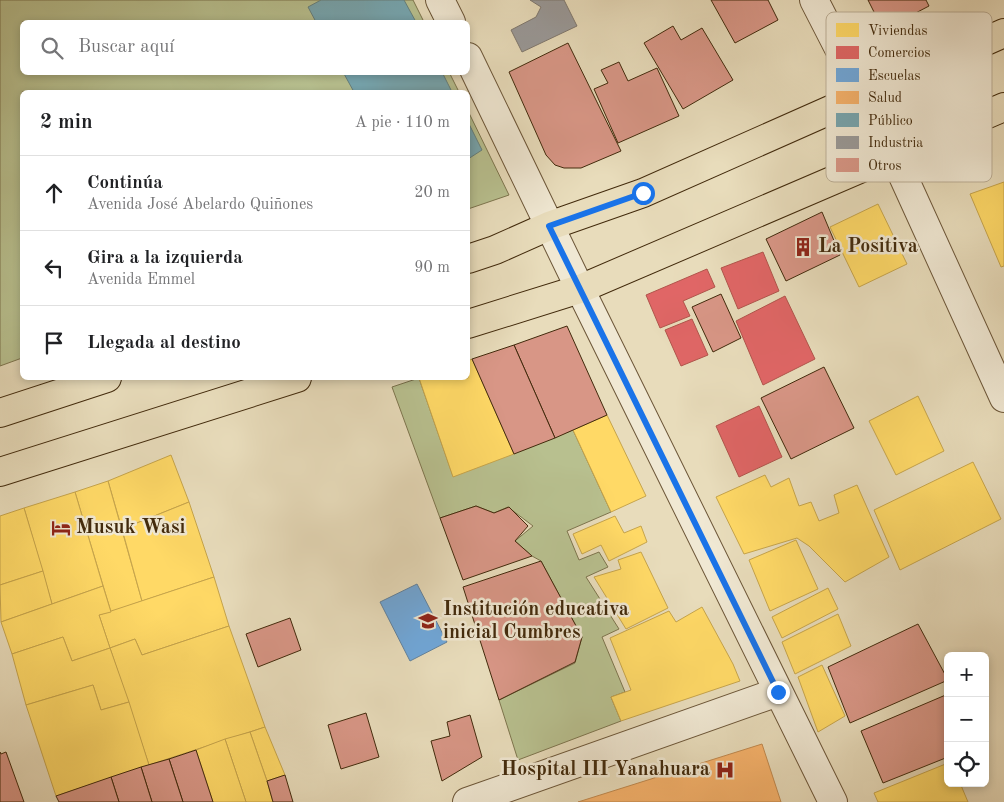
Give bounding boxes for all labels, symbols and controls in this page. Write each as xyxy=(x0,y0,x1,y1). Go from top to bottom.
legend xyxy=(826,12,992,182)
search box xyxy=(20,20,470,75)
text: Viviendas xyxy=(868,24,927,38)
icon: search xyxy=(38,34,66,62)
text: Buscar aquí xyxy=(78,38,174,57)
text: Comercios xyxy=(868,46,931,60)
text: Escuelas xyxy=(868,69,921,83)
text: Salud xyxy=(868,91,902,105)
text: 2 min xyxy=(40,112,93,133)
text: Público xyxy=(868,114,913,128)
text: A pie · 110 m xyxy=(355,115,450,131)
text: Industria xyxy=(868,136,923,150)
text: Otros xyxy=(868,159,901,173)
text: Continúa xyxy=(87,174,163,193)
icon: ahead xyxy=(40,179,68,207)
route start xyxy=(632,182,655,205)
text: 20 m xyxy=(414,185,450,201)
text: Avenida José Abelardo Quiñones xyxy=(87,197,313,213)
building icon: La Positiva xyxy=(792,236,814,258)
place label: La Positiva xyxy=(818,237,918,257)
text: Gira a la izquierda xyxy=(87,249,243,268)
icon: left xyxy=(40,254,68,282)
text: 90 m xyxy=(414,260,450,276)
text: Avenida Emmel xyxy=(87,272,195,288)
icon: arrive xyxy=(40,329,68,357)
text: Llegada al destino xyxy=(87,334,241,353)
hotel icon: Musuk Wasi xyxy=(50,517,72,539)
place label: Musuk Wasi xyxy=(76,518,186,538)
place label: Institución educativa inicial Cumbres xyxy=(443,600,629,643)
school or university icon: Institución educativa inicial Cumbres xyxy=(417,610,439,632)
map controls xyxy=(944,652,989,787)
button: + xyxy=(944,652,989,697)
route end xyxy=(767,681,790,704)
button: − xyxy=(944,697,989,742)
button: locate xyxy=(944,742,989,787)
hospital icon: Hospital III Yanahuara xyxy=(714,759,736,781)
place label: Hospital III Yanahuara xyxy=(501,760,710,780)

